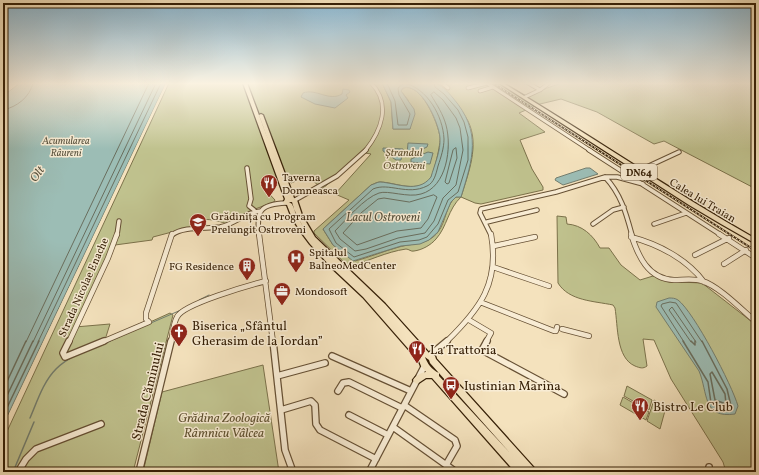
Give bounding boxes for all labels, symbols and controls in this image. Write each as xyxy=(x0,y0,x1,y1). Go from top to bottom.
water label: Acumularea Râureni xyxy=(41,134,90,160)
park label: Ștrandul Ostroveni xyxy=(383,146,425,174)
water label: Olt xyxy=(27,163,50,186)
road number: DN64 xyxy=(621,164,657,180)
place label: Taverna Domneasca xyxy=(282,171,339,199)
restaurant icon: Taverna Domneasca xyxy=(259,173,279,198)
street label: Calea lui Traian xyxy=(666,176,739,227)
place label: Grădinița cu Program Prelungit Ostroveni xyxy=(211,210,316,238)
water label: Lacul Ostroveni xyxy=(346,210,421,226)
school or university icon: Grădinița cu Program Prelungit Ostroveni xyxy=(188,212,208,237)
street label: Strada Nicolae Enache xyxy=(56,236,113,340)
place label: Spitalul BalneoMedCenter xyxy=(309,246,397,274)
hospital icon: Spitalul BalneoMedCenter xyxy=(286,248,306,273)
building icon: FG Residence xyxy=(237,256,257,281)
place label: FG Residence xyxy=(169,260,234,275)
office icon: Mondosoft xyxy=(272,281,292,306)
place label: Mondosoft xyxy=(295,285,348,300)
place label: Biserica „Sfântul Gherasim de la Iordan” xyxy=(192,318,323,351)
church icon: Biserica „Sfântul Gherasim de la Iordan” xyxy=(169,322,189,347)
restaurant icon: La Trattoria xyxy=(407,339,427,364)
street label: Strada Căminului xyxy=(128,340,170,443)
place label: La Trattoria xyxy=(430,342,496,360)
bus stop icon: Iustinian Marina xyxy=(441,375,461,400)
place label: Iustinian Marina xyxy=(464,378,561,396)
restaurant icon: Bistro Le Club xyxy=(630,396,650,421)
place label: Bistro Le Club xyxy=(653,399,733,417)
park label: Grădina Zoologică Râmnicu Vâlcea xyxy=(178,410,271,443)

